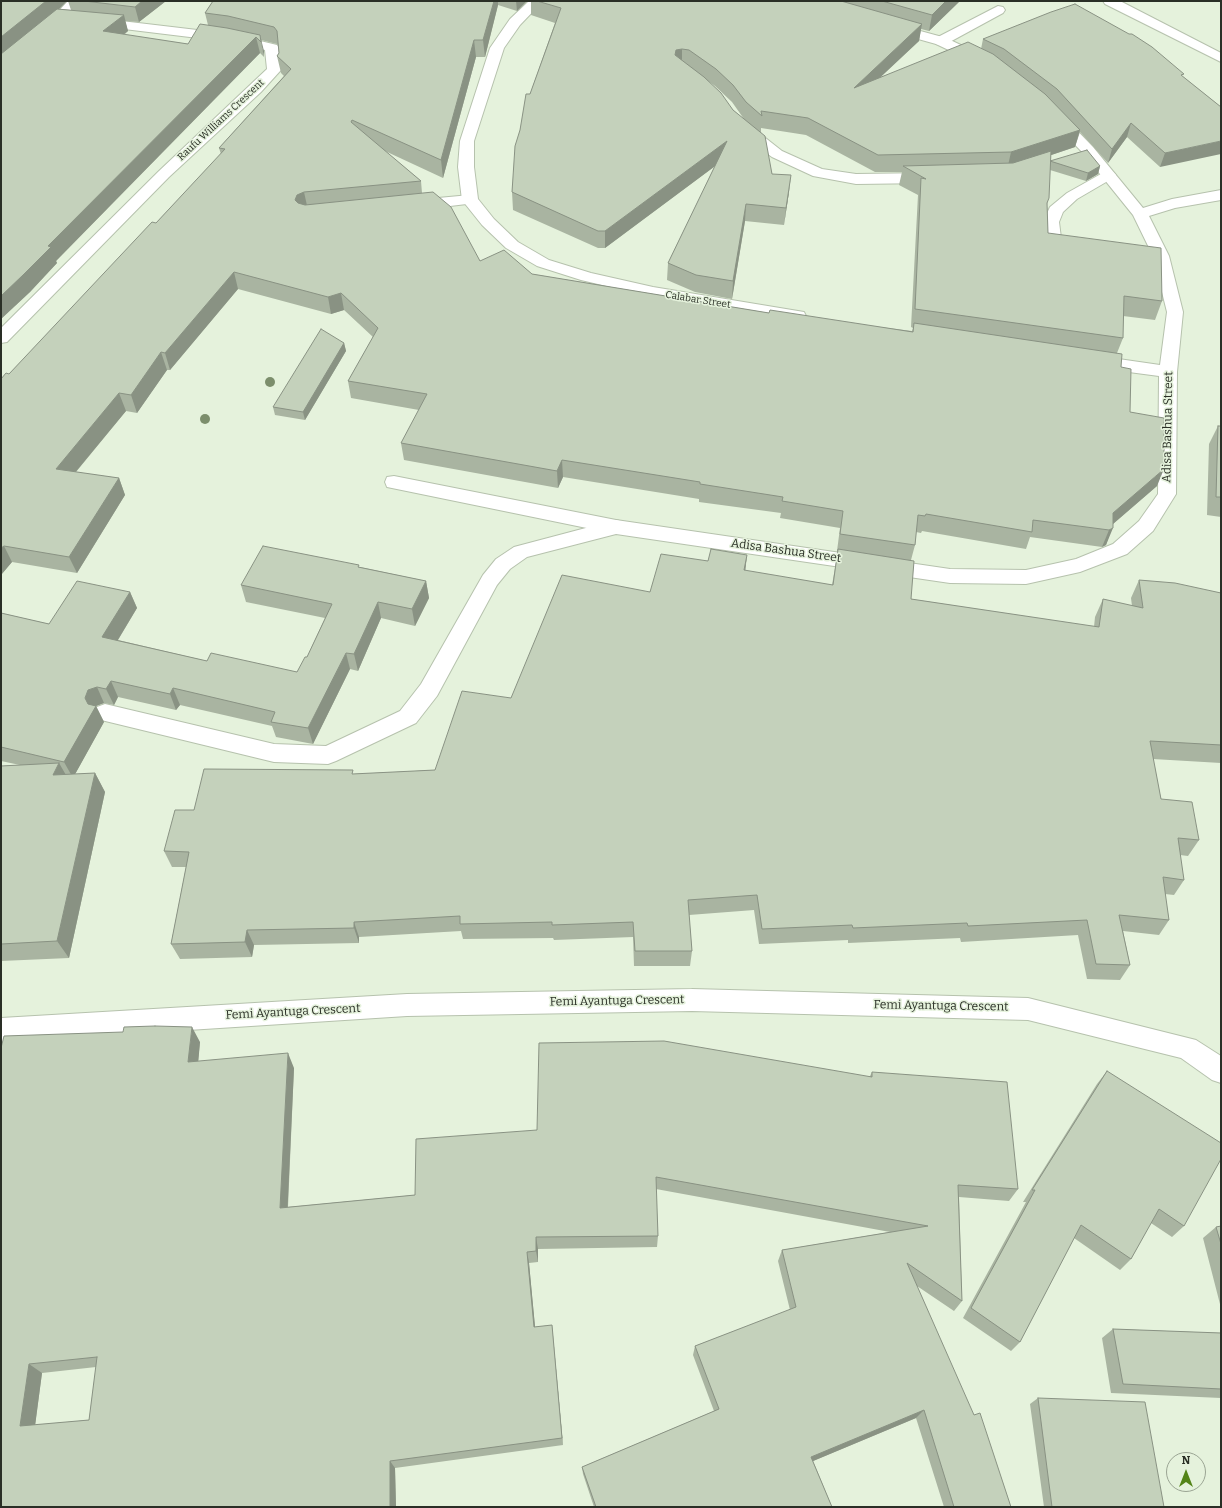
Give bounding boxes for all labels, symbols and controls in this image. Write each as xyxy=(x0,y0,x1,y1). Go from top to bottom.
street label: Raufu Williams Crescent xyxy=(175,77,267,163)
street label: Calabar Street xyxy=(665,289,731,311)
street label: Adisa Bashua Street xyxy=(1160,371,1176,483)
street label: Adisa Bashua Street xyxy=(730,536,842,566)
street label: Femi Ayantuga Crescent xyxy=(549,993,685,1009)
street label: Femi Ayantuga Crescent xyxy=(873,998,1009,1014)
street label: Femi Ayantuga Crescent xyxy=(225,1001,361,1023)
north arrow xyxy=(1166,1452,1206,1492)
text: N xyxy=(1182,1454,1190,1467)

